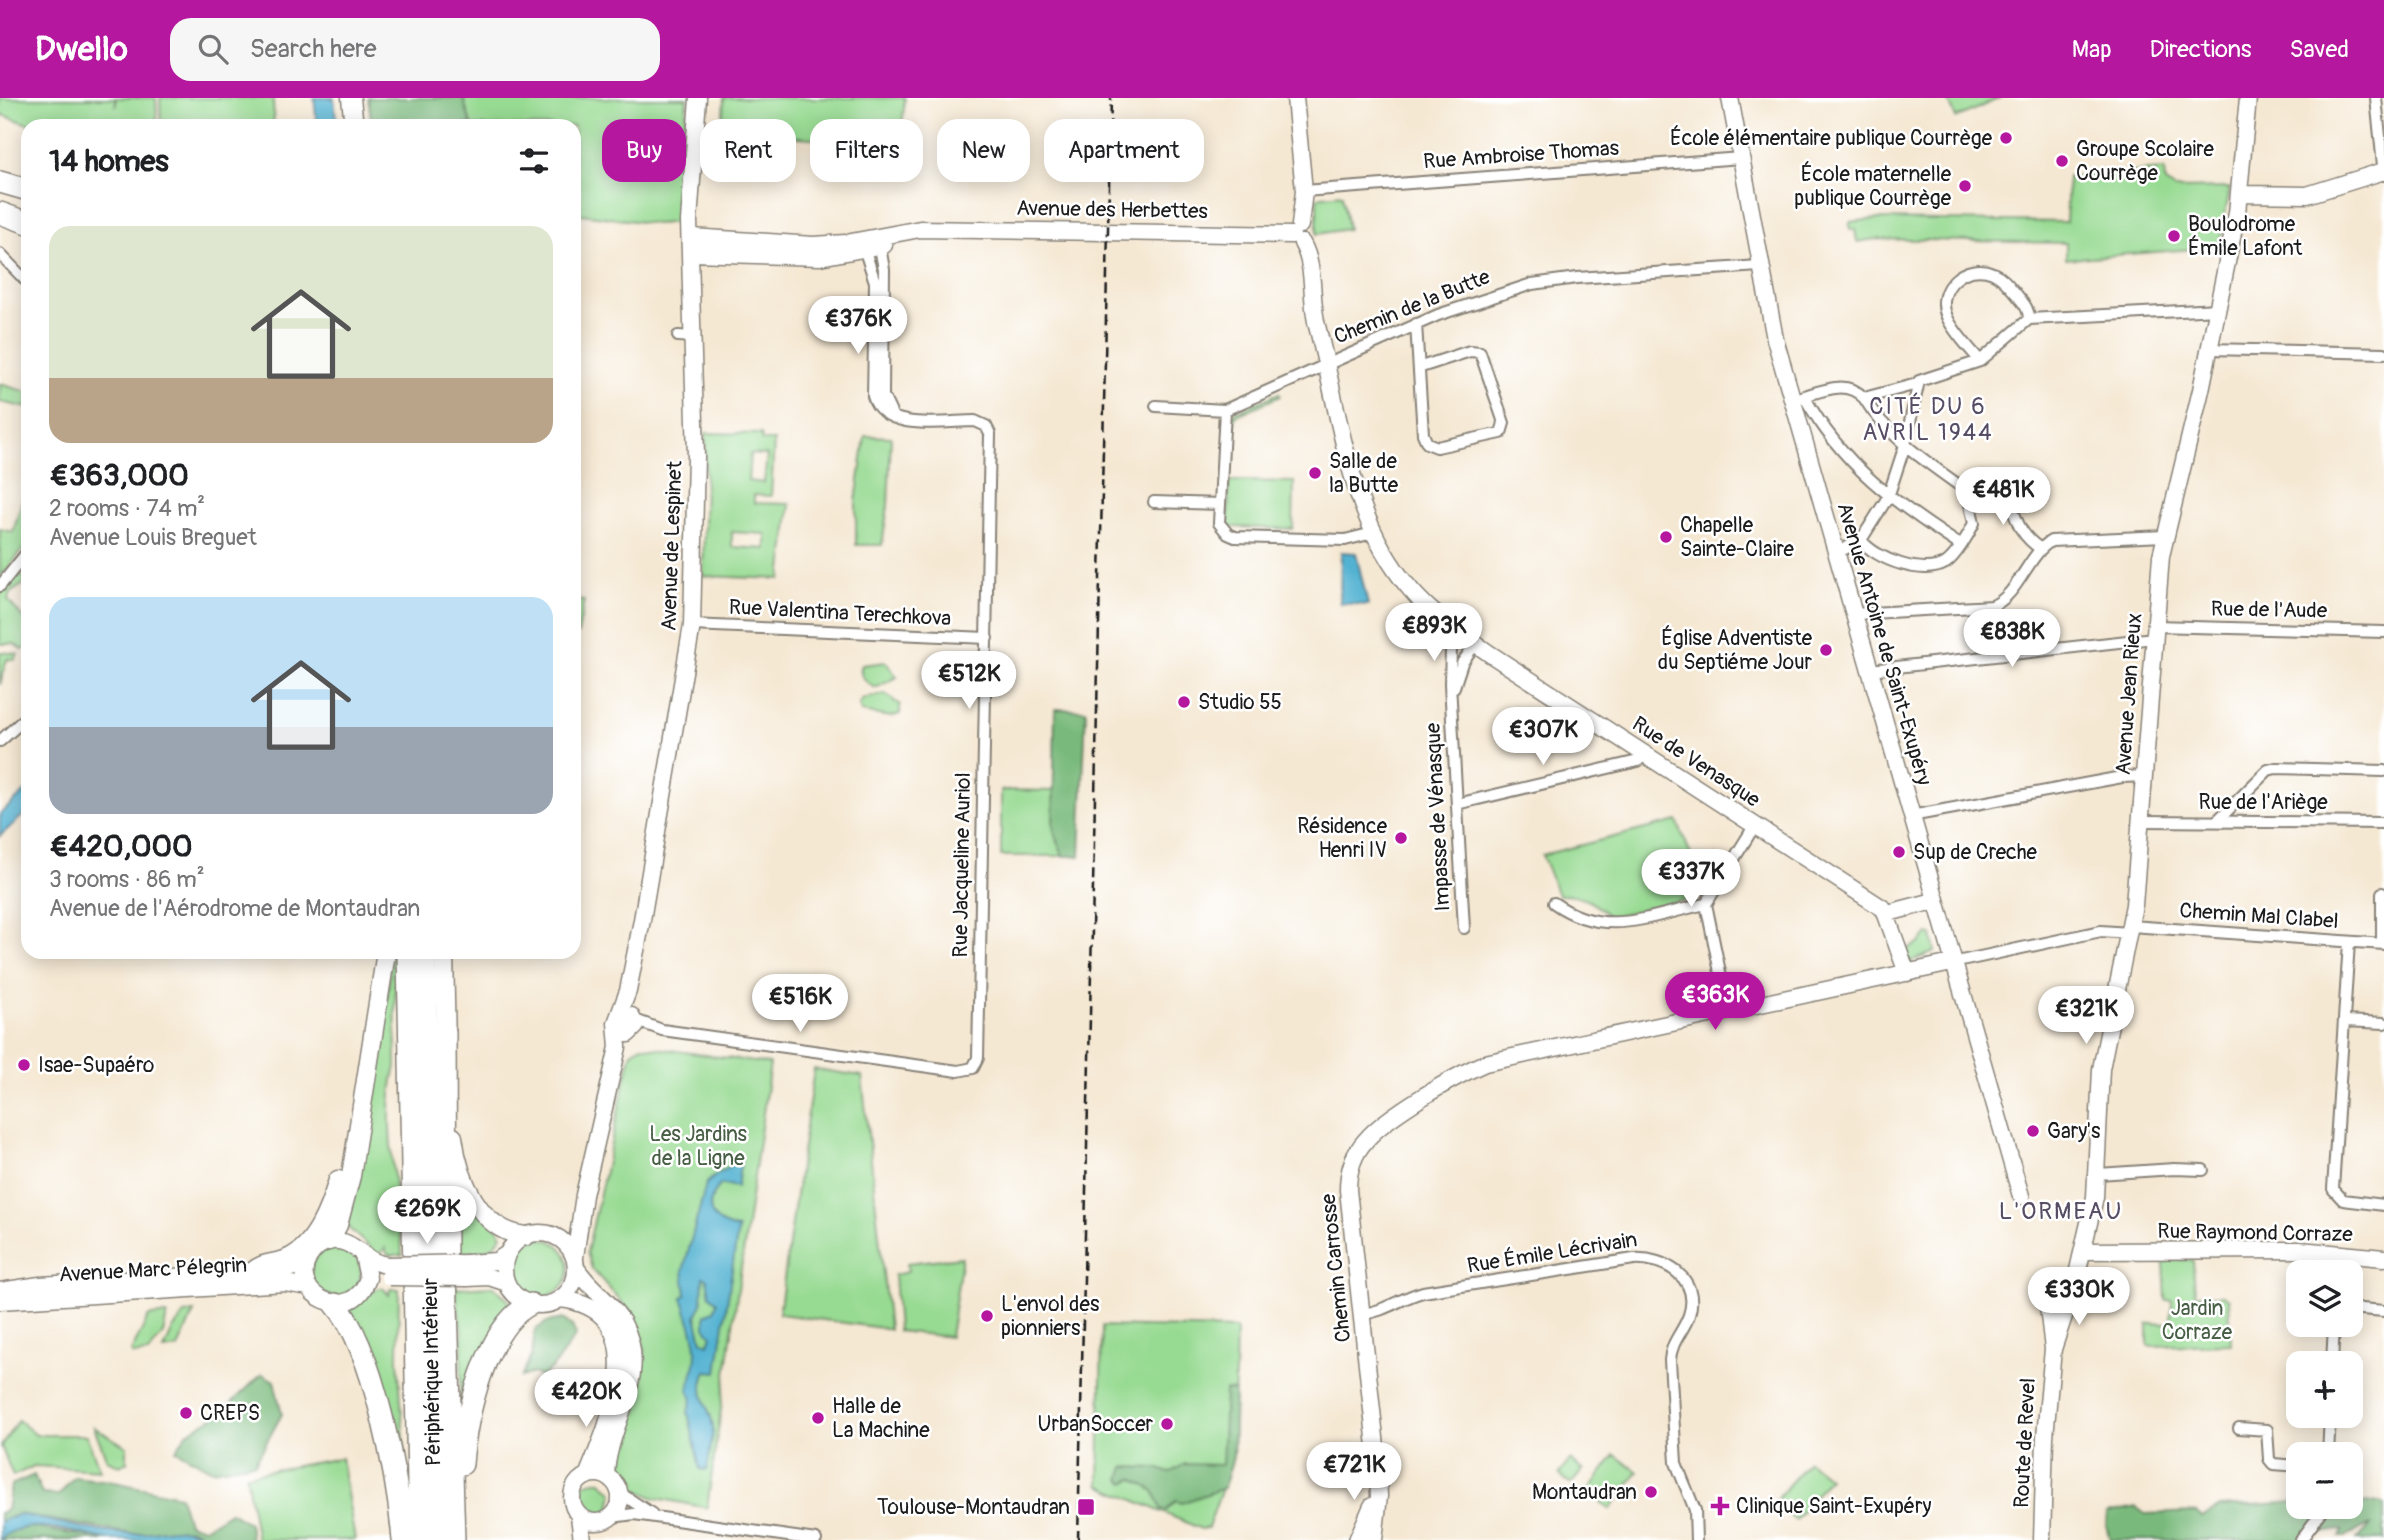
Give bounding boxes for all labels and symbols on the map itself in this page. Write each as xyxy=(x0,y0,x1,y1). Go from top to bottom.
place label: École élémentaire publique Courrège xyxy=(1670,125,1993,152)
marker: École élémentaire publique Courrège xyxy=(1998,130,2014,146)
street label: Rue Ambroise Thomas xyxy=(1422,135,1620,175)
place label: Groupe Scolaire Courrège xyxy=(2076,136,2214,187)
marker: Groupe Scolaire Courrège xyxy=(2054,153,2070,169)
place label: École maternelle publique Courrège xyxy=(1794,161,1952,212)
marker: École maternelle publique Courrège xyxy=(1957,178,1973,194)
street label: Avenue des Herbettes xyxy=(1016,195,1209,225)
place label: Boulodrome Émile Lafont xyxy=(2188,211,2303,262)
marker: Boulodrome Émile Lafont xyxy=(2166,228,2182,244)
street label: Chemin de la Butte xyxy=(1330,263,1495,351)
pin: €376K xyxy=(809,296,907,356)
district label: CITÉ DU 6 AVRIL 1944 xyxy=(1863,392,1994,447)
place label: Salle de la Butte xyxy=(1329,448,1399,499)
street label: Avenue de Lespinet xyxy=(656,460,688,632)
marker: Salle de la Butte xyxy=(1307,465,1323,481)
pin: €481K xyxy=(1954,468,2052,527)
street label: Avenue Antoine de Saint-Exupéry xyxy=(1831,499,1937,789)
place label: Chapelle Sainte-Claire xyxy=(1680,512,1795,563)
marker: Chapelle Sainte-Claire xyxy=(1658,529,1674,545)
street label: Rue Valentina Terechkova xyxy=(728,594,952,632)
street label: Rue de l'Aude xyxy=(2211,595,2328,625)
pin: €893K xyxy=(1385,603,1483,663)
pin: €838K xyxy=(1963,610,2061,669)
street label: Avenue Jean Rieux xyxy=(2110,612,2148,776)
place label: Église Adventiste du Septiéme Jour xyxy=(1658,625,1813,676)
marker: Église Adventiste du Septiéme Jour xyxy=(1818,642,1834,658)
pin: €512K xyxy=(920,652,1018,711)
place label: Studio 55 xyxy=(1198,689,1282,716)
marker: Studio 55 xyxy=(1176,694,1192,710)
pin: €307K xyxy=(1494,708,1592,767)
street label: Rue de Venasque xyxy=(1627,711,1766,814)
street label: Impasse de Vénasque xyxy=(1420,721,1456,912)
street label: Rue Jacqueline Auriol xyxy=(947,772,977,958)
street label: Rue de l'Ariège xyxy=(2198,789,2328,816)
place label: Résidence Henri IV xyxy=(1297,813,1388,864)
marker: Résidence Henri IV xyxy=(1393,830,1409,846)
place label: Sup de Creche xyxy=(1913,839,2038,866)
marker: Sup de Creche xyxy=(1891,844,1907,860)
pin: €337K xyxy=(1642,850,1740,909)
street label: Chemin Mal Clabel xyxy=(2179,897,2339,935)
pin: €363K xyxy=(1666,972,1764,1032)
pin: €516K xyxy=(751,974,849,1034)
pin: €321K xyxy=(2037,986,2135,1046)
place label: Isae-Supaéro xyxy=(38,1052,154,1079)
marker: Isae-Supaéro xyxy=(16,1057,32,1073)
place label: Gary's xyxy=(2047,1118,2101,1145)
park label: Les Jardins de la Ligne xyxy=(649,1121,747,1172)
marker: Gary's xyxy=(2025,1123,2041,1139)
pin: €269K xyxy=(378,1186,476,1246)
street label: Chemin Carrosse xyxy=(1315,1192,1357,1344)
district label: L'ORMEAU xyxy=(1999,1197,2123,1226)
street label: Rue Raymond Corraze xyxy=(2157,1218,2353,1248)
street label: Rue Émile Lécrivain xyxy=(1465,1226,1639,1280)
street label: Avenue Marc Pélegrin xyxy=(58,1252,248,1288)
pin: €330K xyxy=(2030,1268,2128,1327)
street label: Périphérique Intérieur xyxy=(417,1277,447,1466)
place label: L'envol des pionniers xyxy=(1001,1291,1100,1342)
park label: Jardin Corraze xyxy=(2162,1295,2233,1346)
marker: L'envol des pionniers xyxy=(979,1308,995,1324)
pin: €420K xyxy=(537,1370,635,1429)
street label: Route de Revel xyxy=(2008,1377,2042,1509)
place label: Halle de La Machine xyxy=(832,1393,930,1444)
place label: CREPS xyxy=(200,1400,260,1427)
marker: CREPS xyxy=(178,1405,194,1421)
marker: Halle de La Machine xyxy=(810,1410,826,1426)
place label: UrbanSoccer xyxy=(1038,1411,1154,1438)
marker: UrbanSoccer xyxy=(1159,1416,1175,1432)
pin: €721K xyxy=(1305,1442,1403,1502)
place label: Montaudran xyxy=(1532,1479,1637,1506)
marker: Montaudran xyxy=(1643,1484,1659,1500)
place label: Clinique Saint-Exupéry xyxy=(1736,1493,1932,1520)
place label: Toulouse-Montaudran xyxy=(877,1494,1070,1521)
marker: Clinique Saint-Exupéry xyxy=(1710,1496,1730,1516)
marker: Toulouse-Montaudran xyxy=(1076,1497,1096,1517)

